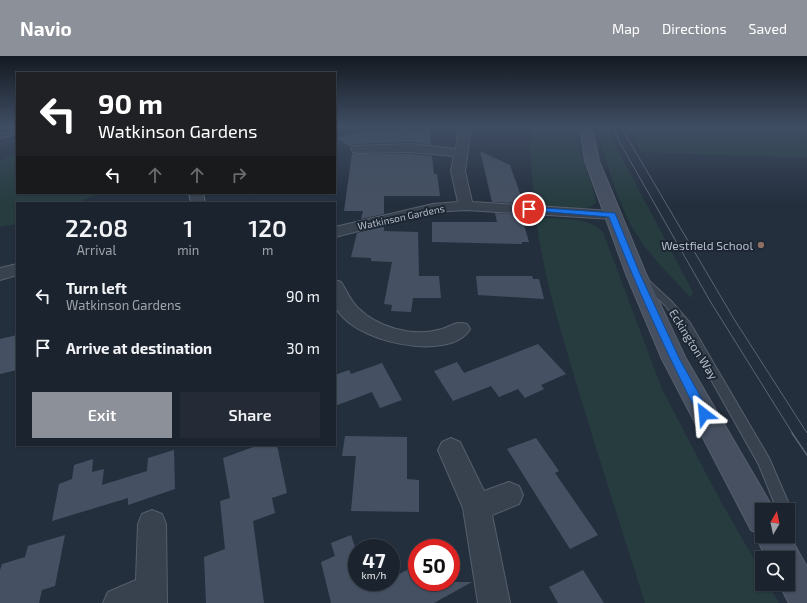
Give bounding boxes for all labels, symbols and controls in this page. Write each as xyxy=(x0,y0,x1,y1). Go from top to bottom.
text: Navio xyxy=(20,17,72,40)
text: Map xyxy=(612,20,640,37)
text: Directions xyxy=(662,20,727,37)
text: Saved xyxy=(749,20,787,37)
text: 90 m xyxy=(98,86,163,120)
icon: left xyxy=(32,88,84,140)
text: Watkinson Gardens xyxy=(98,120,257,142)
icon: left xyxy=(102,164,124,186)
icon: ahead xyxy=(144,164,166,186)
icon: ahead xyxy=(186,164,208,186)
icon: right xyxy=(228,164,250,186)
pin xyxy=(512,192,546,226)
icon: arrive xyxy=(518,198,540,220)
street label: Watkinson Gardens xyxy=(356,202,446,232)
text: 22:08 xyxy=(65,213,128,242)
text: 1 xyxy=(183,213,193,242)
text: 120 xyxy=(248,213,287,242)
place label: Westfield School xyxy=(661,238,753,252)
marker: Westfield School xyxy=(756,240,766,250)
text: Arrival xyxy=(77,242,116,258)
text: min xyxy=(177,242,199,258)
text: m xyxy=(262,242,273,258)
text: Turn left xyxy=(66,279,127,297)
icon: left xyxy=(32,285,54,307)
text: 90 m xyxy=(286,287,320,305)
text: Watkinson Gardens xyxy=(66,297,181,313)
street label: Eckington Way xyxy=(667,306,722,382)
icon: arrive xyxy=(32,337,54,359)
text: Arrive at destination xyxy=(66,339,212,357)
text: 30 m xyxy=(286,339,320,357)
button: Exit xyxy=(32,392,172,438)
button: Share xyxy=(180,392,320,438)
position arrow xyxy=(683,393,725,435)
north arrow xyxy=(755,503,795,543)
map controls xyxy=(755,503,795,591)
speed limit sign: 50 xyxy=(408,539,460,591)
text: 47 xyxy=(362,548,386,572)
button: search xyxy=(755,551,795,591)
text: km/h xyxy=(362,569,386,581)

